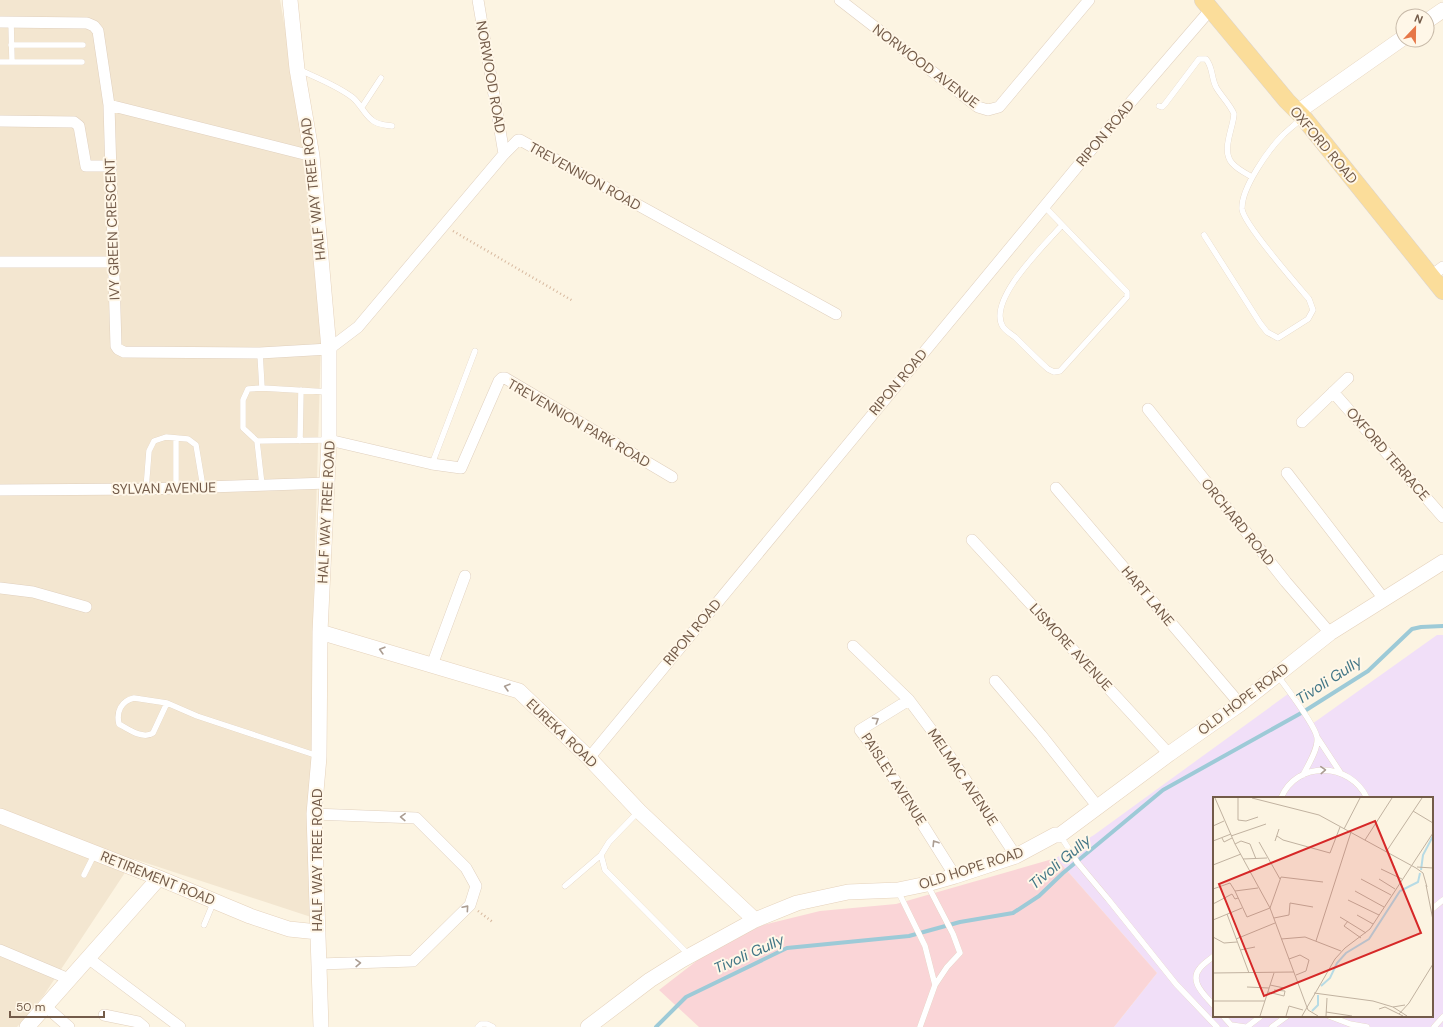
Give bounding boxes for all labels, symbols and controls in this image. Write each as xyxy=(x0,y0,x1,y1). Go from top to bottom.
north arrow xyxy=(1395,8,1435,48)
text: N xyxy=(1412,11,1425,27)
street label: NORWOOD ROAD xyxy=(472,19,510,135)
street label: NORWOOD AVENUE xyxy=(869,20,983,112)
street label: RIPON ROAD xyxy=(1072,96,1138,170)
street label: OXFORD ROAD xyxy=(1286,102,1362,188)
street label: HALF WAY TREE ROAD xyxy=(297,117,329,261)
street label: TREVENNION ROAD xyxy=(526,138,644,214)
street label: IVY GREEN CRESCENT xyxy=(101,157,123,301)
street label: RIPON ROAD xyxy=(865,345,931,419)
street label: TREVENNION PARK ROAD xyxy=(504,375,654,471)
street label: OXFORD TERRACE xyxy=(1343,404,1433,504)
street label: HALF WAY TREE ROAD xyxy=(313,440,339,584)
street label: ORCHARD ROAD xyxy=(1197,475,1279,569)
street label: SYLVAN AVENUE xyxy=(112,478,216,498)
street label: HART LANE xyxy=(1118,562,1178,630)
street label: RIPON ROAD xyxy=(659,595,725,669)
street label: LISMORE AVENUE xyxy=(1026,599,1116,695)
one-way arrow xyxy=(379,646,386,655)
water label: Tivoli Gully xyxy=(1292,651,1366,709)
street label: OLD HOPE ROAD xyxy=(1194,659,1292,739)
one-way arrow xyxy=(504,683,511,692)
street label: EUREKA ROAD xyxy=(523,695,601,771)
one-way arrow xyxy=(872,718,879,725)
street label: MELMAC AVENUE xyxy=(924,725,1002,829)
street label: PAISLEY AVENUE xyxy=(857,729,931,829)
one-way arrow xyxy=(1320,766,1326,775)
street label: HALF WAY TREE ROAD xyxy=(308,788,326,932)
inset map xyxy=(1213,797,1433,1017)
one-way arrow xyxy=(400,813,406,821)
water label: Tivoli Gully xyxy=(1025,830,1096,894)
one-way arrow xyxy=(932,840,939,847)
street label: OLD HOPE ROAD xyxy=(916,843,1026,893)
street label: RETIREMENT ROAD xyxy=(98,847,218,909)
one-way arrow xyxy=(462,906,469,913)
water label: Tivoli Gully xyxy=(711,929,788,978)
one-way arrow xyxy=(355,959,361,967)
scale bar xyxy=(10,993,104,1019)
text: 50 m xyxy=(16,999,45,1015)

